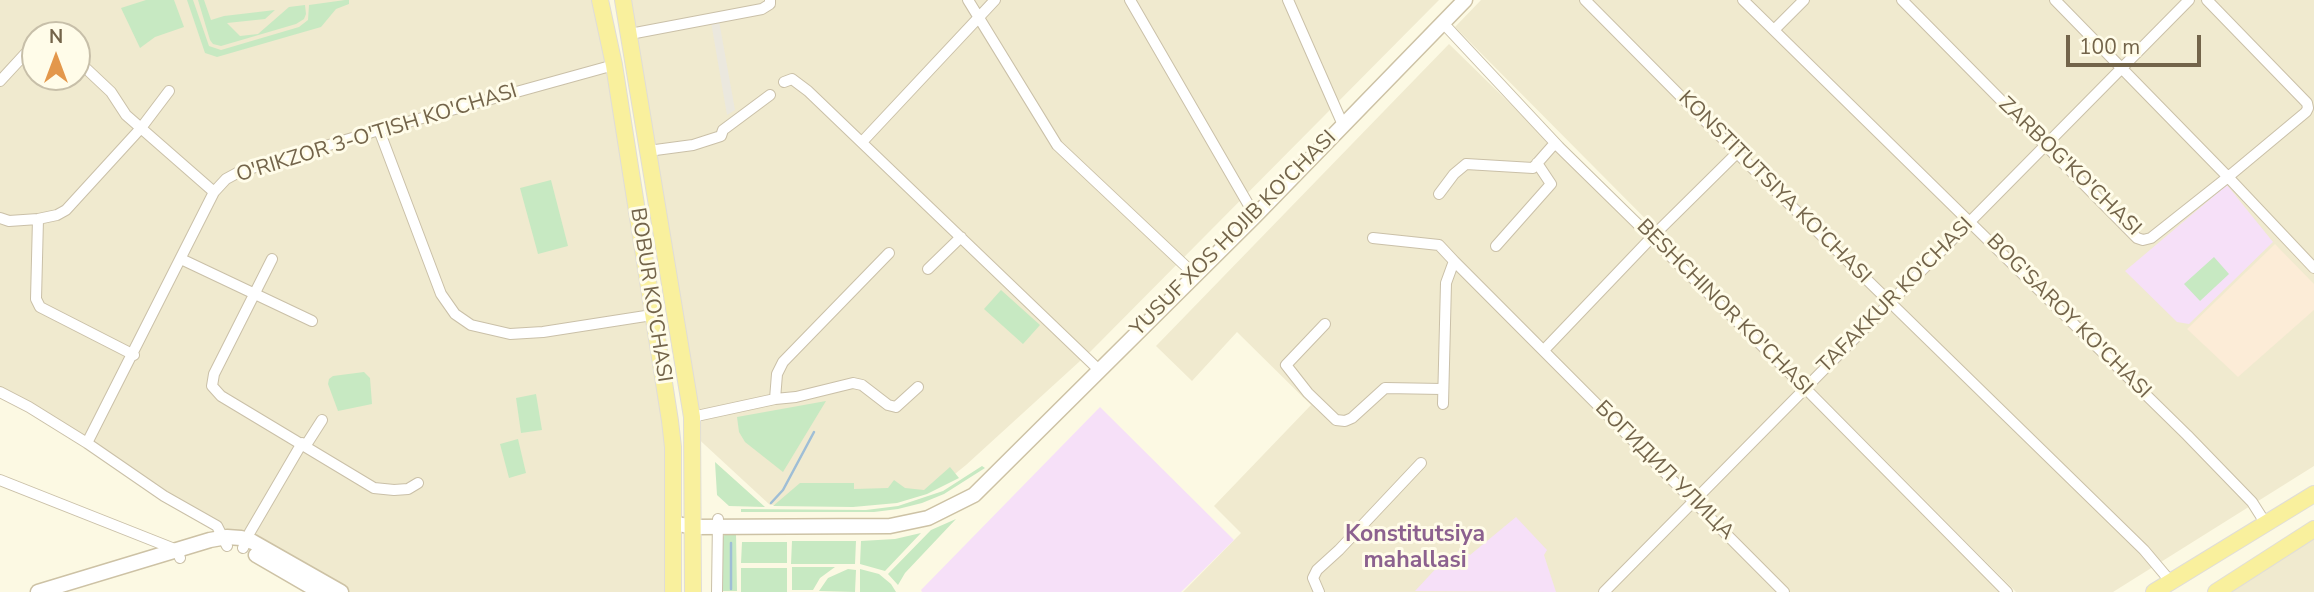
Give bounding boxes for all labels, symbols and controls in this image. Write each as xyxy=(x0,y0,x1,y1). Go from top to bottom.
north arrow xyxy=(21,21,91,91)
scale bar xyxy=(2069,21,2204,65)
text: N xyxy=(49,24,63,50)
text: 100 m xyxy=(2079,33,2140,61)
street label: O'RIKZOR 3-O'TISH KO'CHASI xyxy=(234,79,520,189)
street label: KONSTITUTSIYA KO'CHASI xyxy=(1673,87,1875,289)
street label: ZARBOG'KO'CHASI xyxy=(1992,92,2146,242)
street label: YUSUF XOS HOJIB KO'CHASI xyxy=(1126,126,1342,342)
street label: BOBUR KO'CHASI xyxy=(624,206,676,384)
street label: TAFAKKUR KO'CHASI xyxy=(1813,213,1979,379)
street label: BESHCHINOR KO'CHASI xyxy=(1631,215,1817,401)
street label: BOG'SAROY KO'CHASI xyxy=(1981,230,2155,404)
street label: БОГИДИЛ УЛИЦА xyxy=(1589,396,1739,546)
district label: Konstitutsiya mahallasi xyxy=(1345,521,1485,575)

